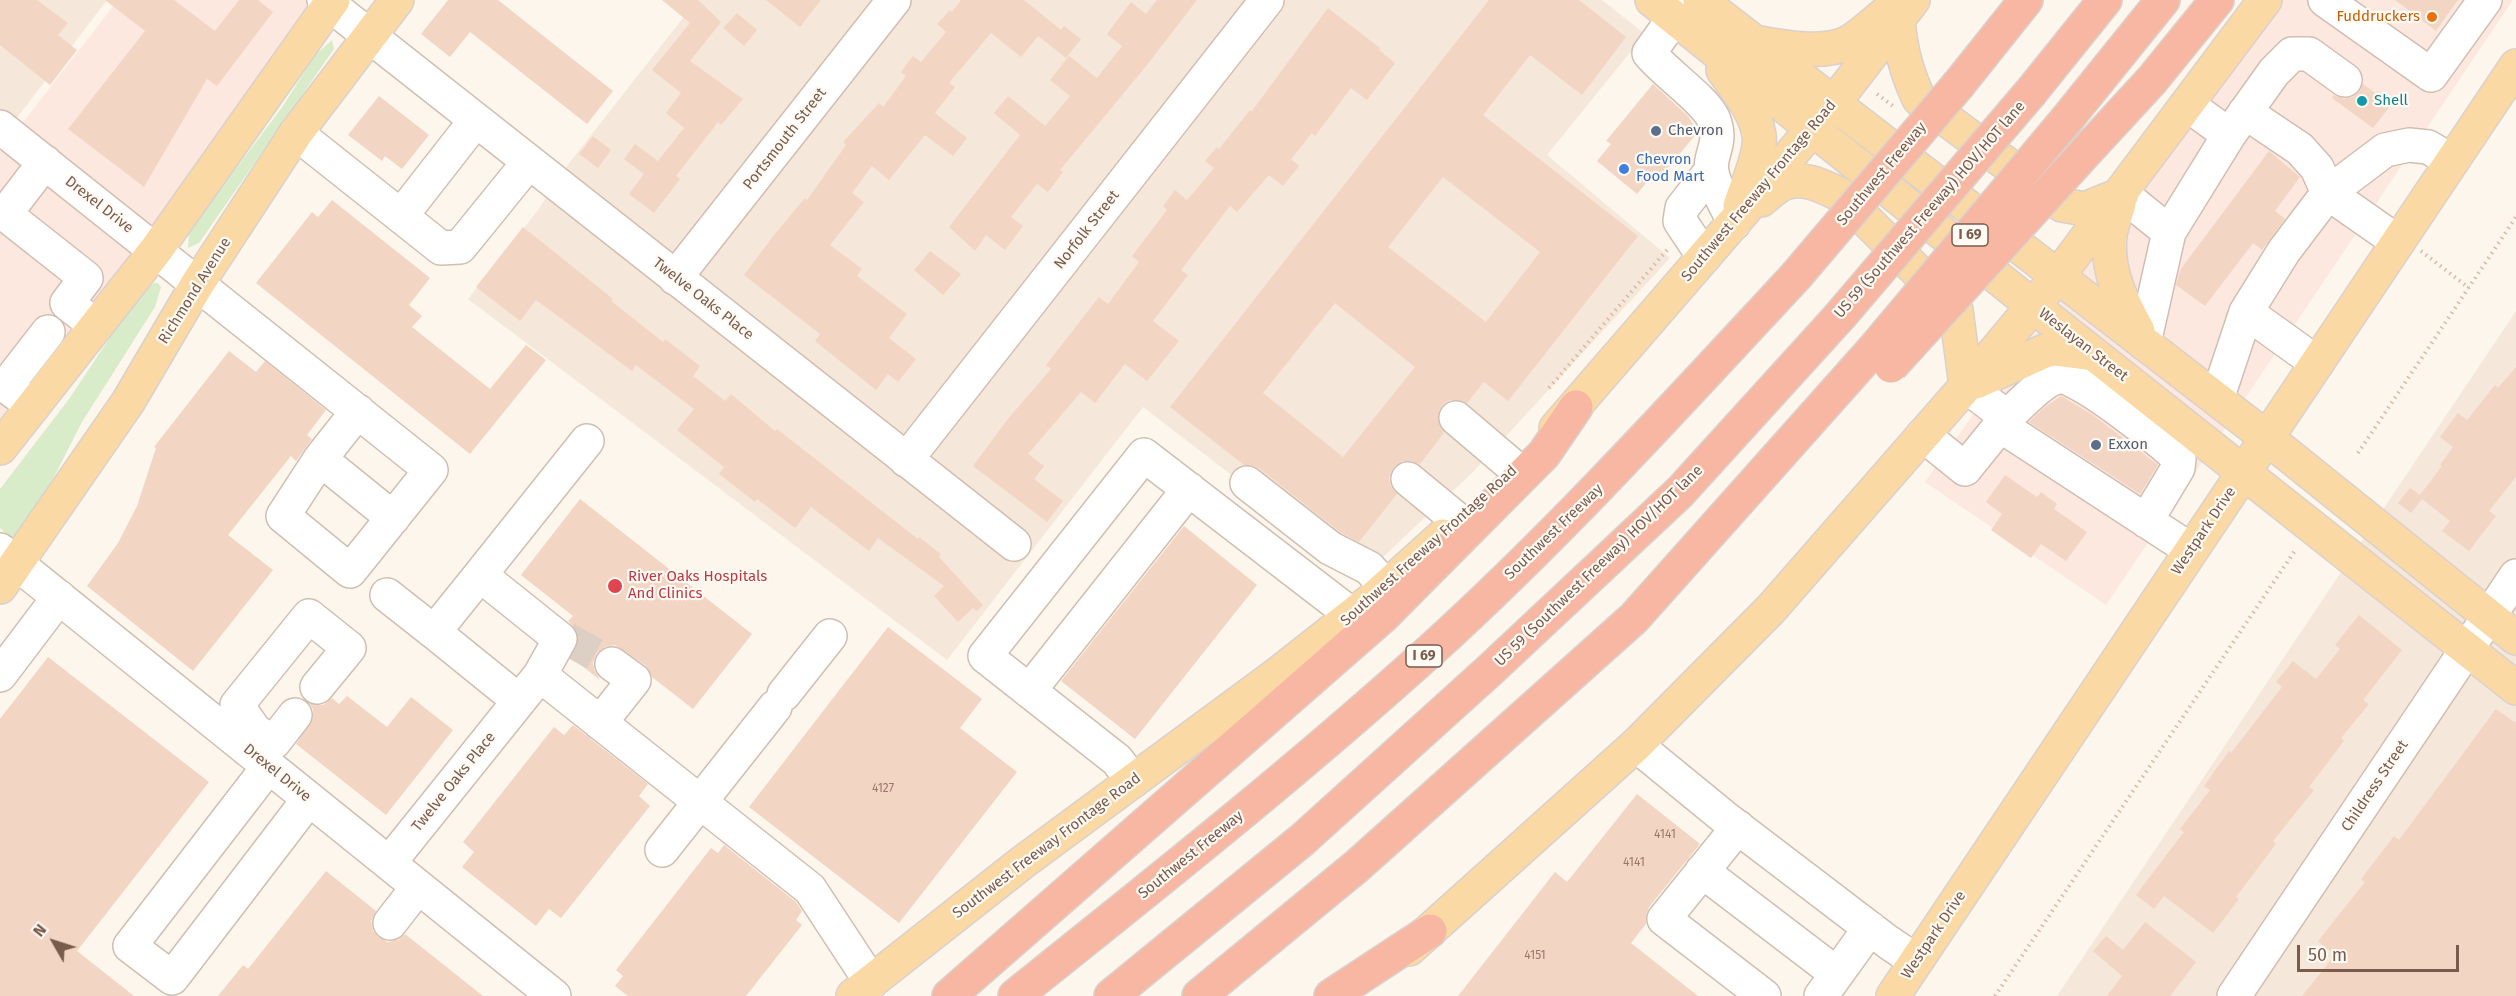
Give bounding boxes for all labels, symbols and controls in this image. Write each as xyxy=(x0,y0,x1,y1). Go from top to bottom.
place label: Fuddruckers xyxy=(2337,8,2420,26)
marker: Fuddruckers xyxy=(2425,10,2439,24)
street label: Portsmouth Street xyxy=(740,84,830,194)
place label: Shell xyxy=(2374,92,2408,110)
marker: Shell xyxy=(2355,94,2369,108)
street label: Southwest Freeway Frontage Road xyxy=(1678,97,1840,285)
street label: US 59 (Southwest Freeway) HOV/HOT lane xyxy=(1831,98,2029,322)
street label: Southwest Freeway xyxy=(1833,119,1931,229)
place label: Chevron xyxy=(1668,122,1723,140)
marker: Chevron xyxy=(1649,124,1663,138)
place label: Chevron Food Mart xyxy=(1636,151,1704,186)
marker: Chevron Food Mart xyxy=(1617,162,1631,176)
street label: Drexel Drive xyxy=(61,173,137,237)
street label: Norfolk Street xyxy=(1051,187,1123,273)
road number: I 69 xyxy=(1952,224,1988,246)
street label: Richmond Avenue xyxy=(155,234,235,348)
street label: Twelve Oaks Place xyxy=(649,254,757,344)
street label: Weslayan Street xyxy=(2035,305,2131,385)
place label: Exxon xyxy=(2108,436,2148,454)
marker: Exxon xyxy=(2089,438,2103,452)
street label: Southwest Freeway Frontage Road xyxy=(1337,462,1521,630)
street label: US 59 (Southwest Freeway) HOV/HOT lane xyxy=(1491,462,1707,670)
street label: Southwest Freeway xyxy=(1501,481,1607,583)
street label: Westpark Drive xyxy=(2168,484,2240,578)
place label: River Oaks Hospitals And Clinics xyxy=(628,568,767,603)
marker: River Oaks Hospitals And Clinics xyxy=(606,577,624,595)
road number: I 69 xyxy=(1406,645,1442,667)
street label: Twelve Oaks Place xyxy=(408,729,500,835)
street label: Childress Street xyxy=(2338,737,2412,835)
street label: Drexel Drive xyxy=(240,740,314,806)
street label: Southwest Freeway Frontage Road xyxy=(949,769,1145,923)
house number: 4127 xyxy=(872,782,894,796)
street label: Southwest Freeway xyxy=(1135,807,1247,903)
house number: 4141 xyxy=(1654,828,1676,842)
house number: 4141 xyxy=(1623,856,1645,870)
street label: Westpark Drive xyxy=(1898,888,1970,982)
north arrow xyxy=(24,912,84,972)
text: N xyxy=(29,920,50,940)
scale bar xyxy=(2300,933,2462,971)
text: 50 m xyxy=(2308,944,2347,966)
house number: 4151 xyxy=(1524,949,1546,963)

